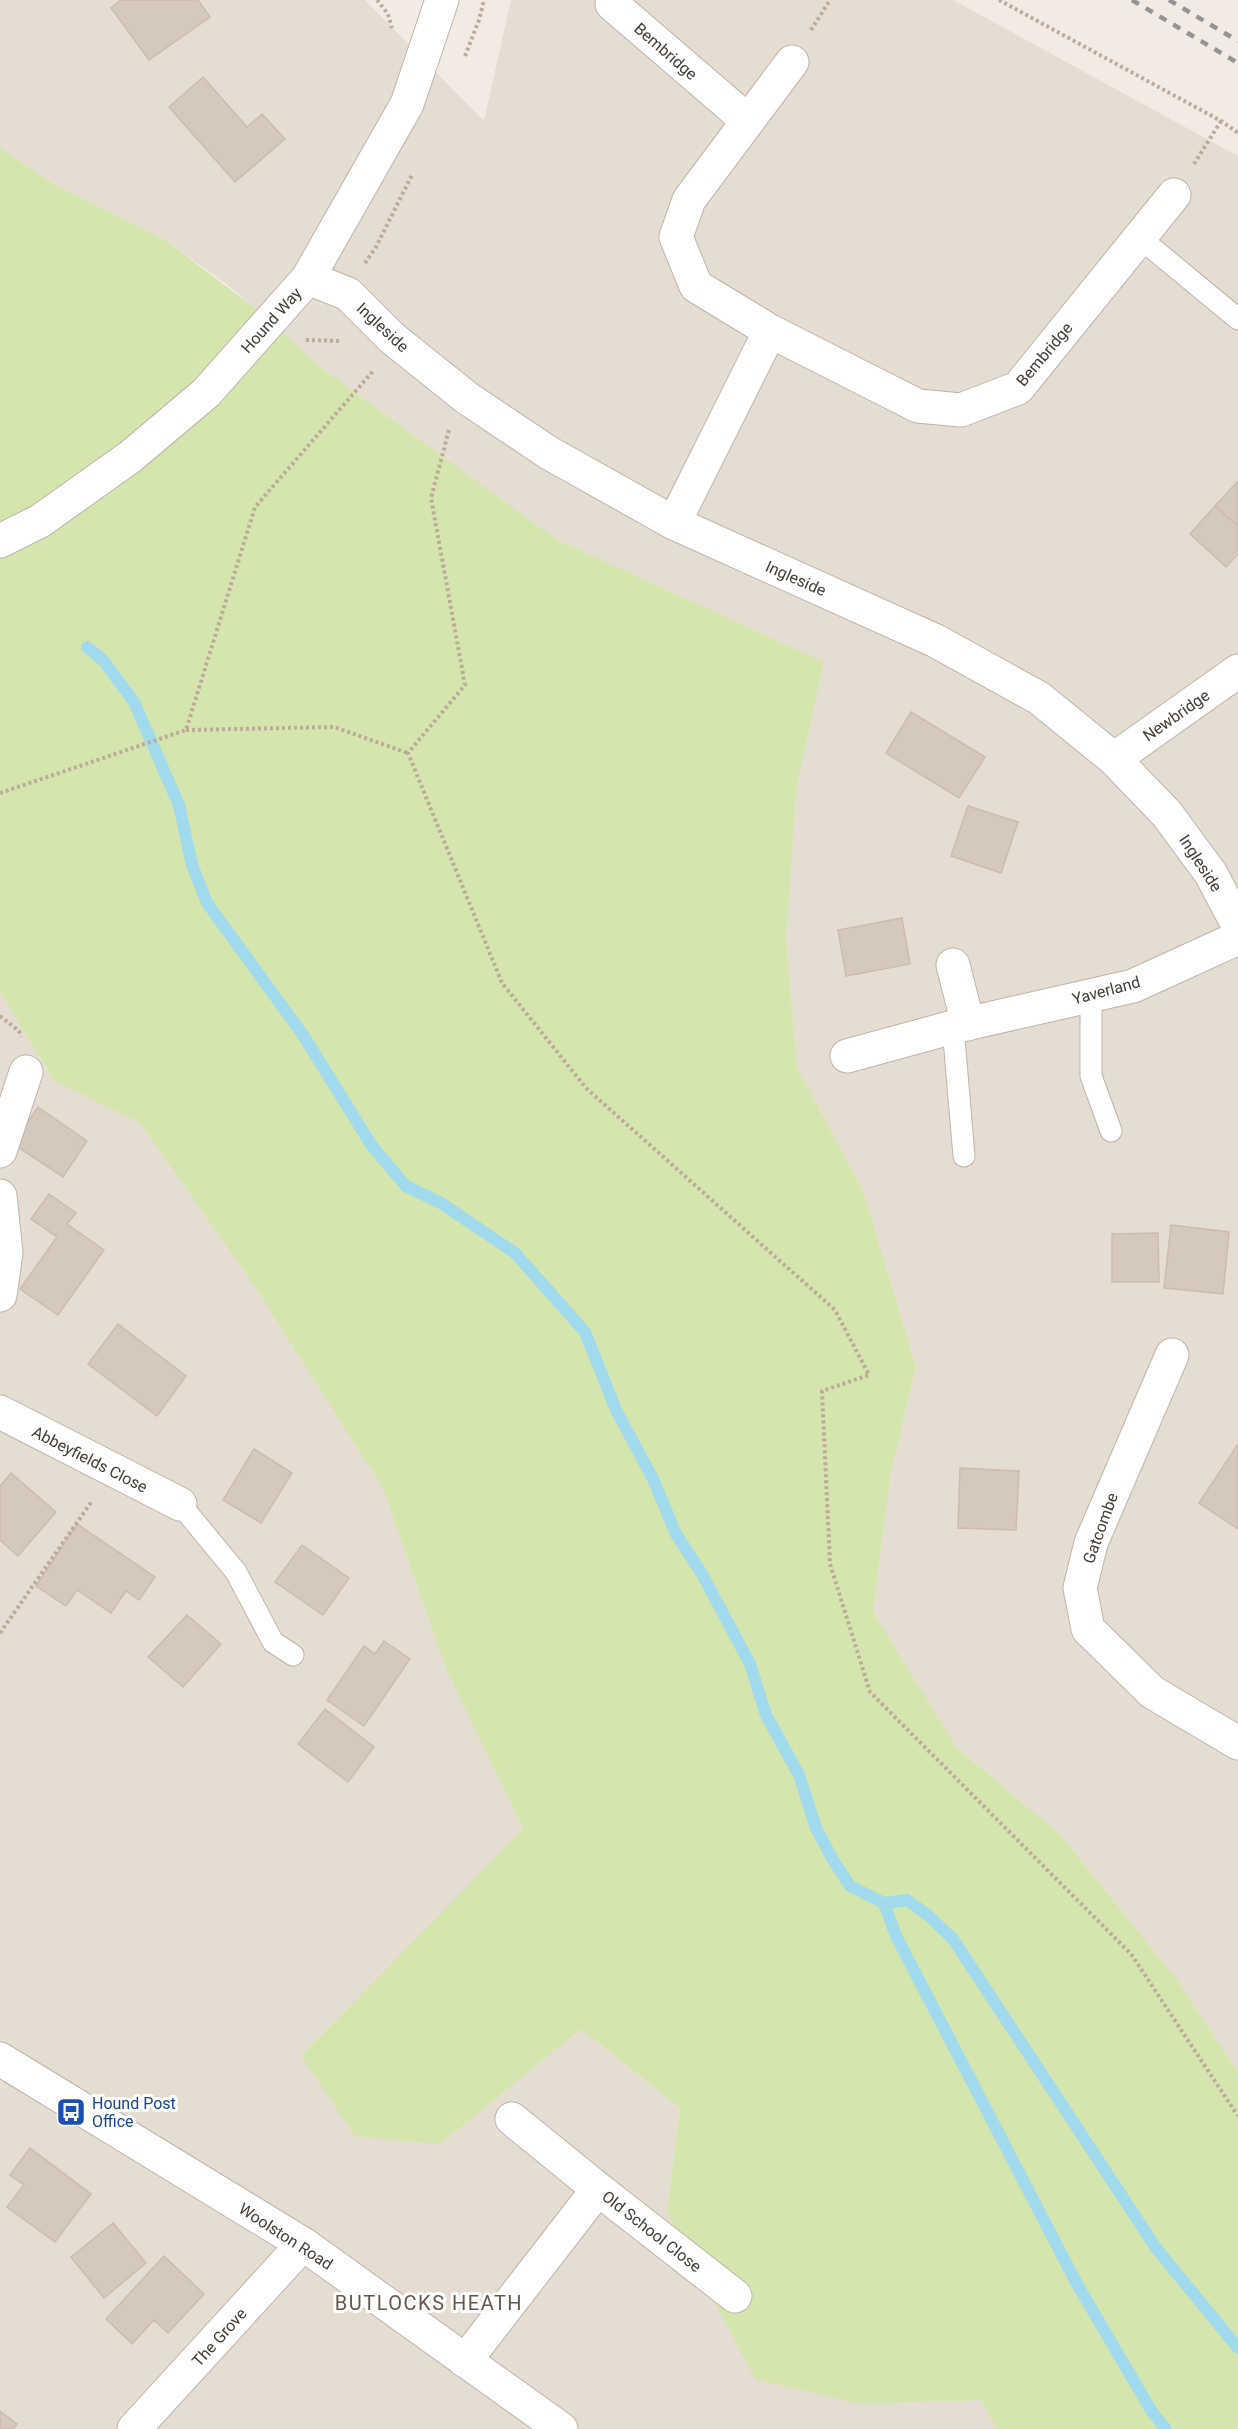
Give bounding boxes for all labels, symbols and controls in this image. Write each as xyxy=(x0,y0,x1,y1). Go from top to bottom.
street label: Bembridge xyxy=(630,19,701,84)
street label: Hound Way xyxy=(237,283,306,357)
street label: Ingleside xyxy=(353,299,413,356)
street label: Bembridge xyxy=(1012,319,1076,390)
street label: Ingleside xyxy=(763,557,829,600)
street label: Newbridge xyxy=(1139,686,1213,745)
street label: Ingleside xyxy=(1175,831,1226,895)
street label: Yaverland xyxy=(1070,972,1142,1009)
street label: Abbeyfields Close xyxy=(29,1422,151,1497)
street label: Gatcombe xyxy=(1079,1490,1122,1566)
place label: Hound Post Office xyxy=(92,2094,176,2131)
bus stop icon: Hound Post Office xyxy=(55,2096,87,2128)
street label: Old School Close xyxy=(598,2187,705,2276)
street label: Woolston Road xyxy=(235,2199,336,2274)
district label: BUTLOCKS HEATH xyxy=(335,2291,523,2315)
street label: The Grove xyxy=(188,2304,251,2370)

